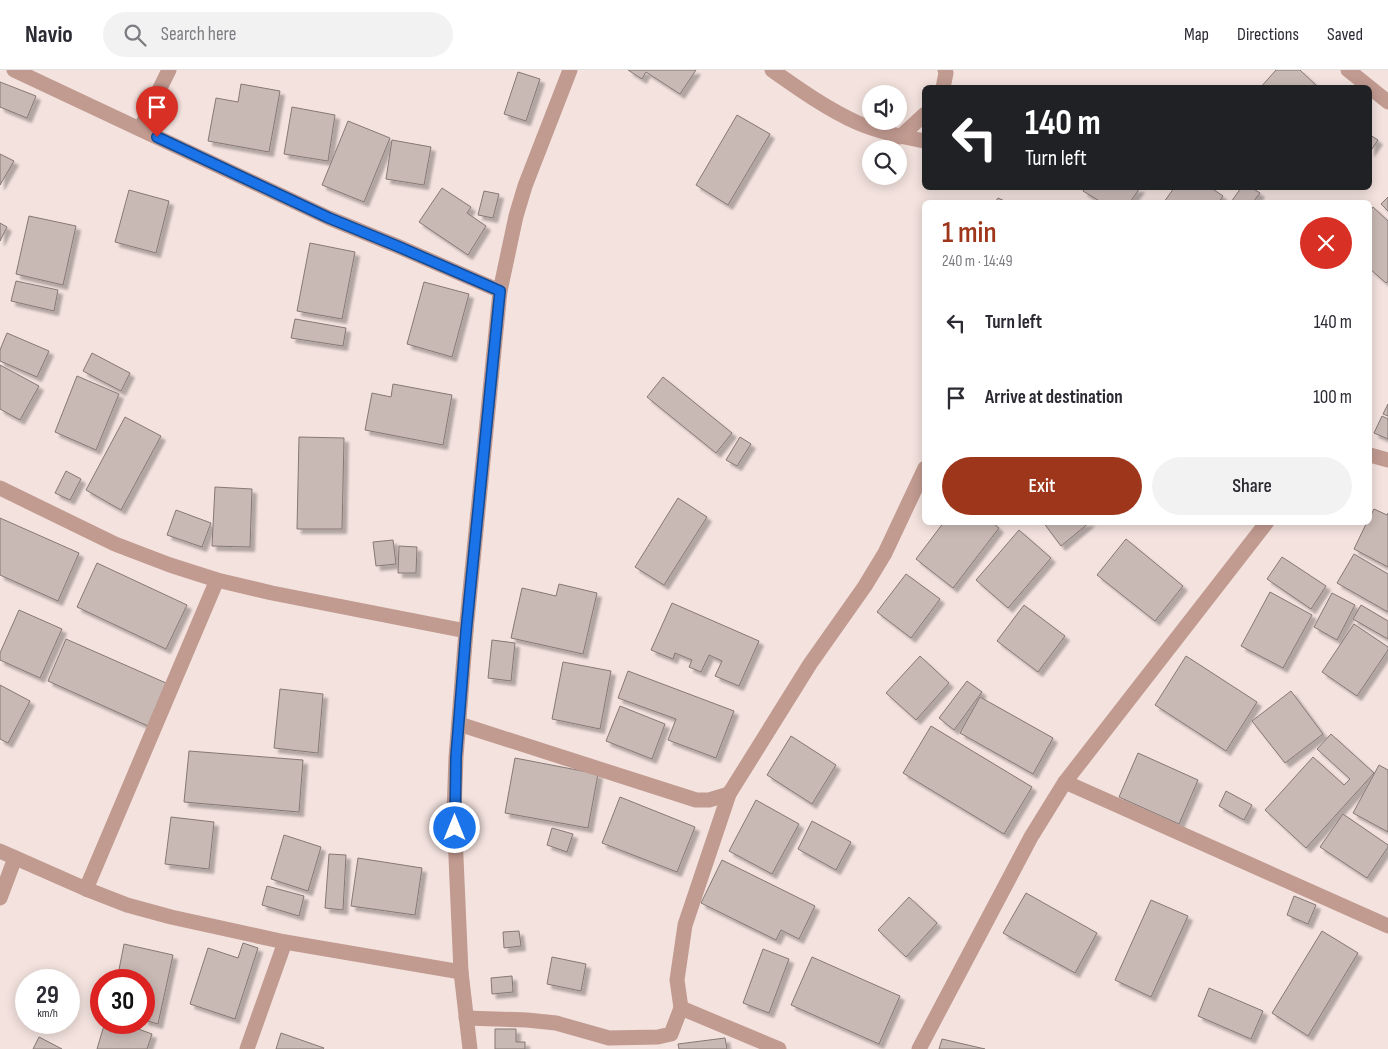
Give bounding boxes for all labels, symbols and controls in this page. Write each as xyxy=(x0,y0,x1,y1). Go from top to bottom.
search box xyxy=(103,12,453,57)
text: Navio xyxy=(25,20,73,49)
icon: search xyxy=(121,21,149,49)
text: Search here xyxy=(161,23,236,46)
text: Map xyxy=(1184,24,1209,45)
text: Directions xyxy=(1237,24,1299,45)
text: Saved xyxy=(1327,24,1363,45)
map controls xyxy=(862,85,907,185)
button: sound xyxy=(862,85,907,130)
pin xyxy=(136,86,178,137)
icon: arrive xyxy=(143,93,171,121)
text: 140 m xyxy=(1025,102,1101,145)
icon: left xyxy=(942,105,1007,170)
button: search xyxy=(862,140,907,185)
text: Turn left xyxy=(1025,145,1087,172)
text: 1 min xyxy=(942,215,997,251)
button: close xyxy=(1300,217,1352,269)
text: 240 m · 14:49 xyxy=(942,252,1013,271)
icon: left xyxy=(942,309,970,337)
text: Turn left xyxy=(985,311,1042,334)
text: 140 m xyxy=(1314,311,1352,334)
icon: arrive xyxy=(942,384,970,412)
text: Arrive at destination xyxy=(985,386,1123,409)
text: 100 m xyxy=(1313,386,1352,409)
button: Exit xyxy=(942,457,1142,515)
button: Share xyxy=(1152,457,1352,515)
position arrow xyxy=(428,801,480,853)
speed limit sign: 30 xyxy=(90,969,155,1034)
text: 29 xyxy=(36,980,59,1011)
text: km/h xyxy=(37,1006,58,1021)

